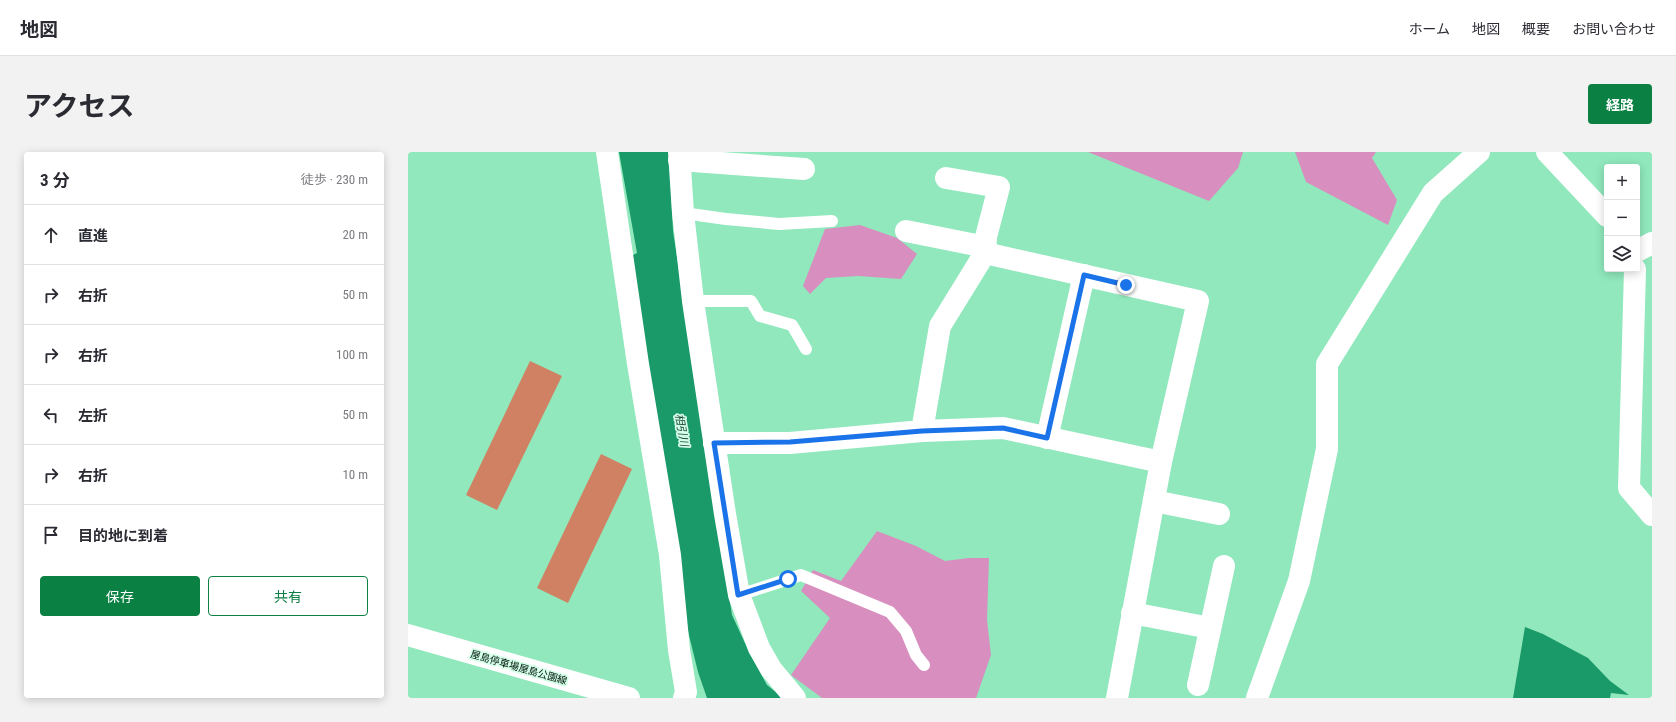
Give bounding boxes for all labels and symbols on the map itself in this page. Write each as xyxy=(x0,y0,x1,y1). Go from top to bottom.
route end xyxy=(1117,276,1135,294)
water label: 相引川 xyxy=(672,413,691,448)
route start xyxy=(779,570,797,588)
street label: 屋島停車場屋島公園線 xyxy=(469,648,568,687)

